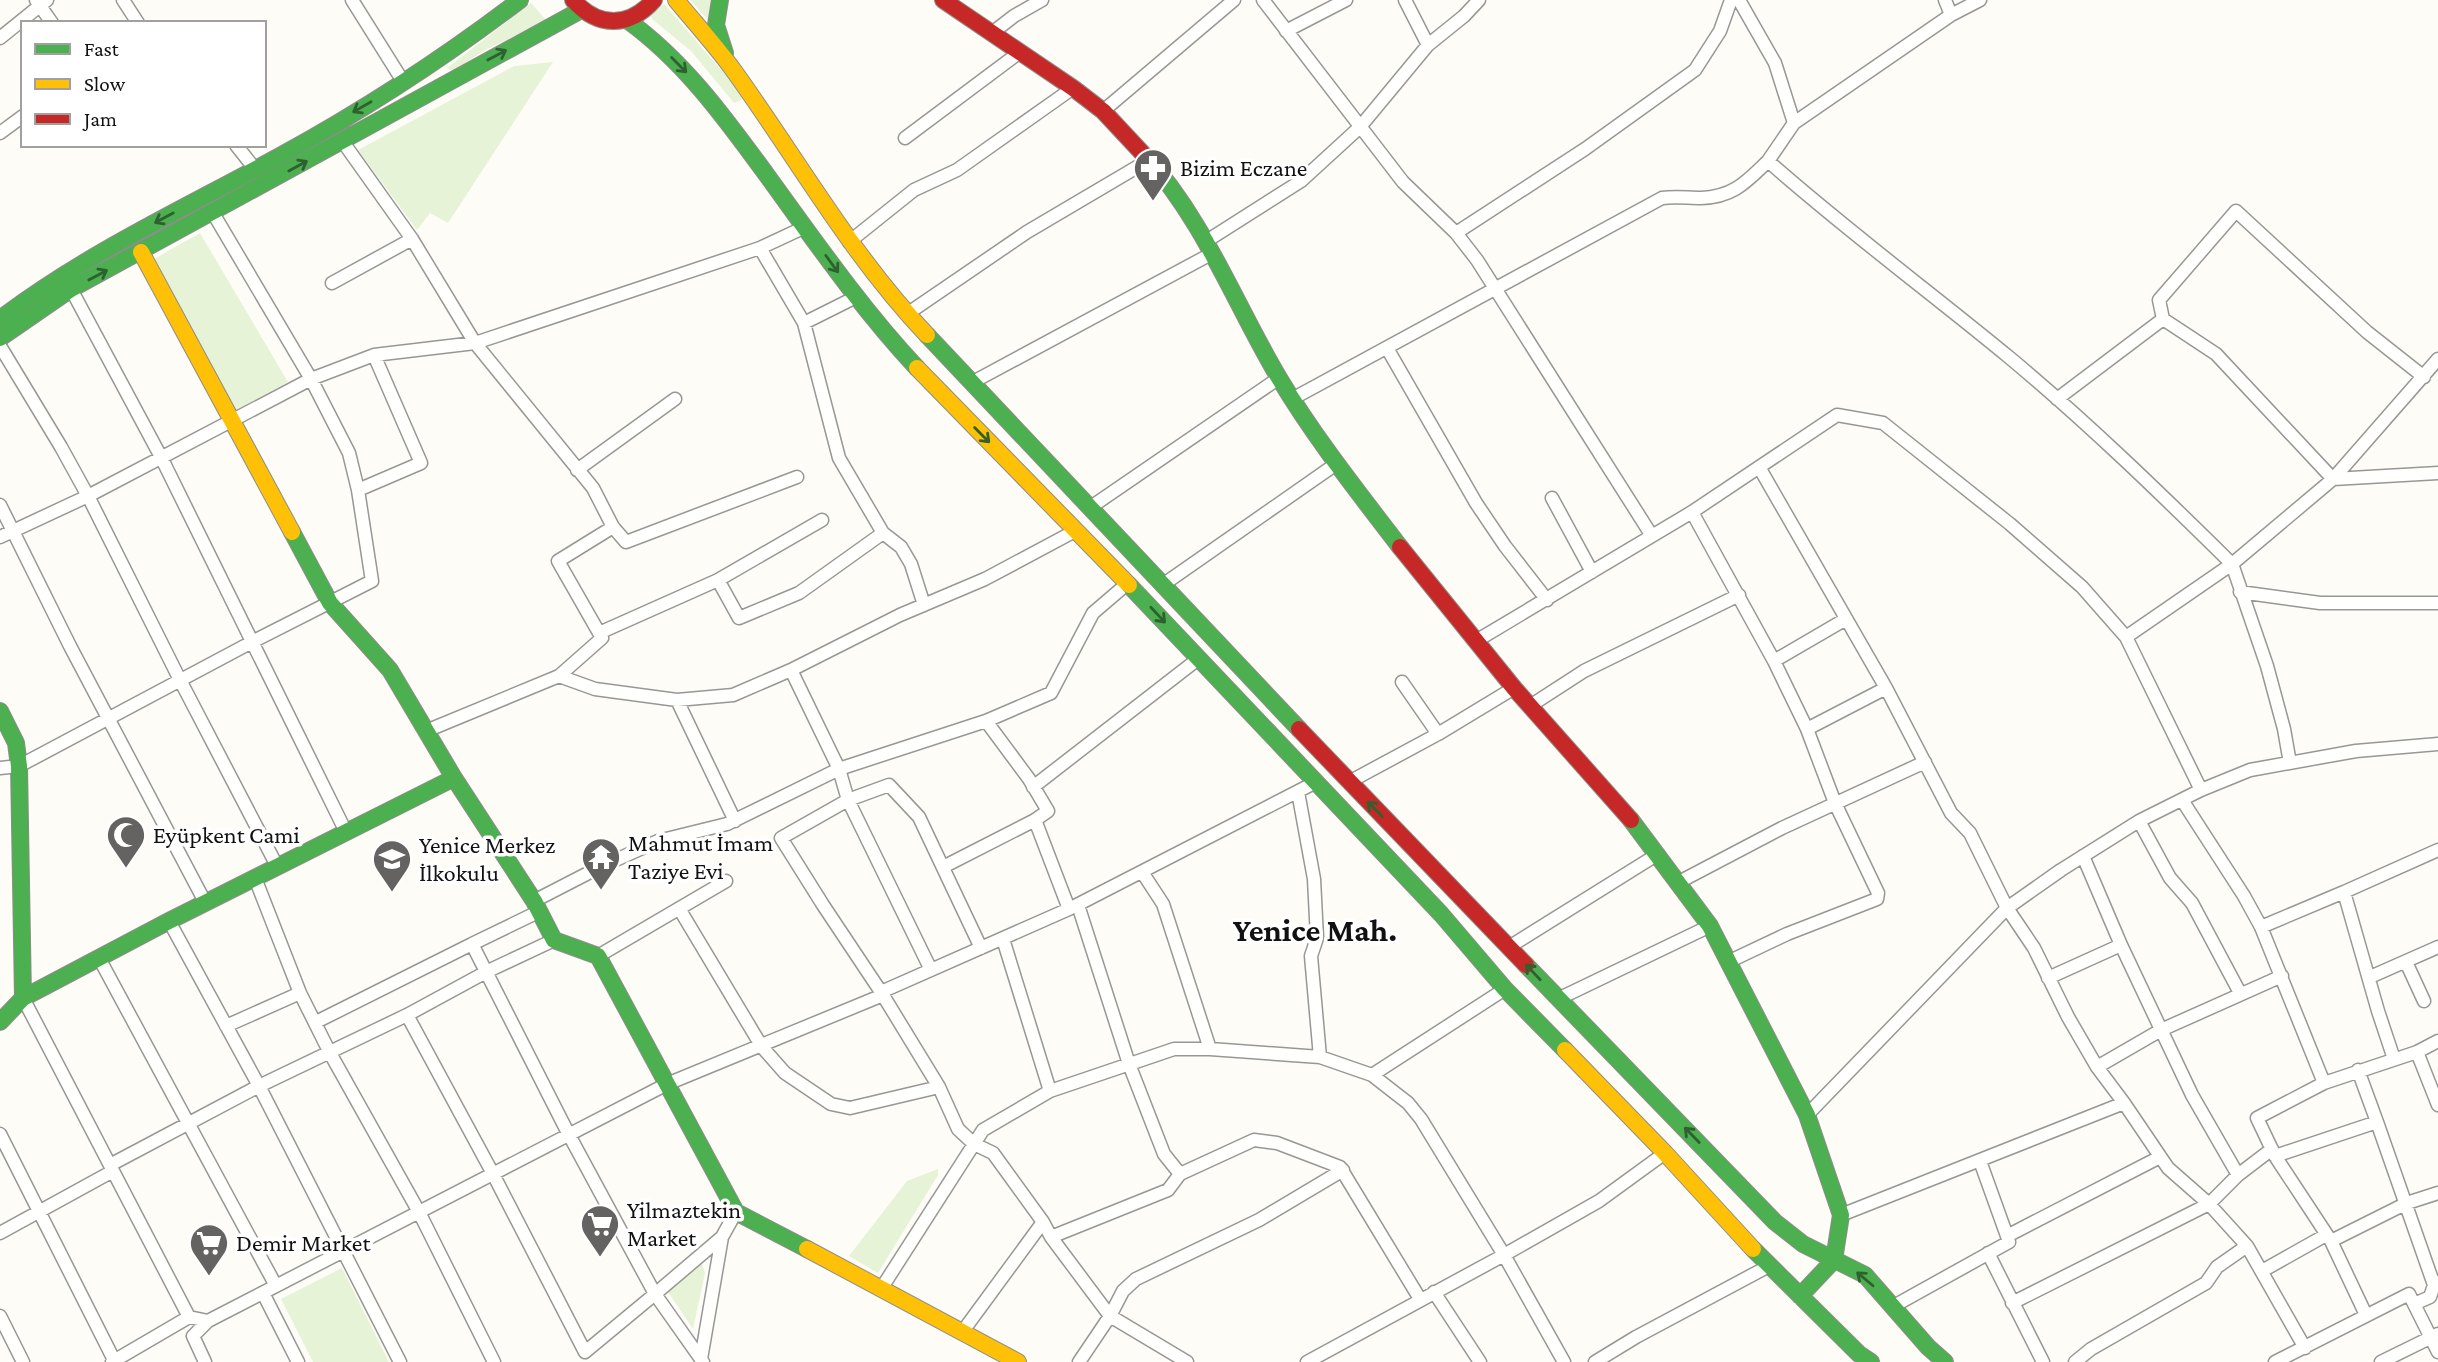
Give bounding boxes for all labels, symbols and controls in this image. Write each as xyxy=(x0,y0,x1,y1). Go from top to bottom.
legend xyxy=(21,21,266,147)
text: Fast xyxy=(84,37,120,61)
one-way arrow xyxy=(486,48,507,61)
one-way arrow xyxy=(670,56,687,73)
text: Slow xyxy=(84,72,126,96)
one-way arrow xyxy=(353,100,373,114)
text: Jam xyxy=(82,107,117,131)
pharmacy icon: Bizim Eczane xyxy=(1132,147,1174,202)
place label: Bizim Eczane xyxy=(1180,154,1307,181)
one-way arrow xyxy=(288,159,308,173)
one-way arrow xyxy=(154,211,174,225)
one-way arrow xyxy=(825,254,839,273)
one-way arrow xyxy=(87,267,108,281)
one-way arrow xyxy=(973,427,990,444)
one-way arrow xyxy=(1150,606,1166,624)
one-way arrow xyxy=(1367,800,1384,817)
mosque icon: Eyüpkent Cami xyxy=(105,814,147,869)
place label: Eyüpkent Cami xyxy=(153,821,300,848)
place label: Mahmut İmam Taziye Evi xyxy=(628,829,773,884)
place label: Yenice Merkez İlkokulu xyxy=(419,831,556,886)
temple icon: Mahmut İmam Taziye Evi xyxy=(580,836,622,891)
school or university icon: Yenice Merkez İlkokulu xyxy=(371,838,413,893)
district label: Yenice Mah. xyxy=(1233,912,1397,948)
one-way arrow xyxy=(1525,963,1541,981)
one-way arrow xyxy=(1684,1127,1701,1144)
place label: Yilmaztekin Market xyxy=(627,1196,741,1251)
supermarket icon: Yilmaztekin Market xyxy=(579,1203,621,1258)
supermarket icon: Demir Market xyxy=(188,1222,230,1277)
place label: Demir Market xyxy=(236,1229,371,1256)
one-way arrow xyxy=(1856,1271,1874,1287)

